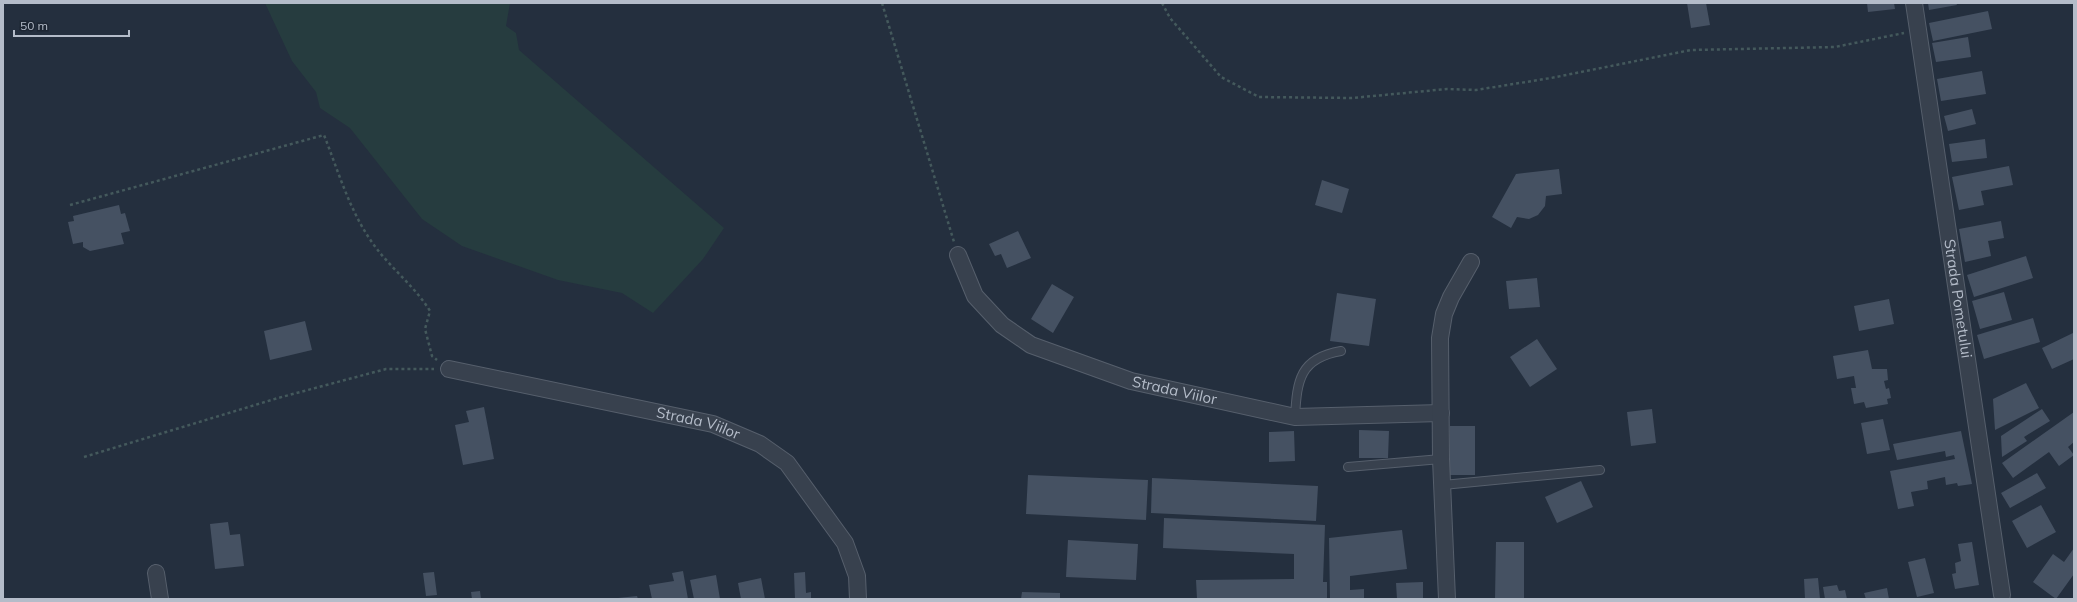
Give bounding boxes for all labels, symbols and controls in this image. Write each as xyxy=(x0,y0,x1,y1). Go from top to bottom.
scale bar xyxy=(14,12,129,38)
text: 50 m xyxy=(20,18,48,33)
street label: Strada Pometului xyxy=(1940,238,1977,359)
street label: Strada Viilor xyxy=(1130,372,1219,409)
street label: Strada Viilor xyxy=(655,402,744,444)

